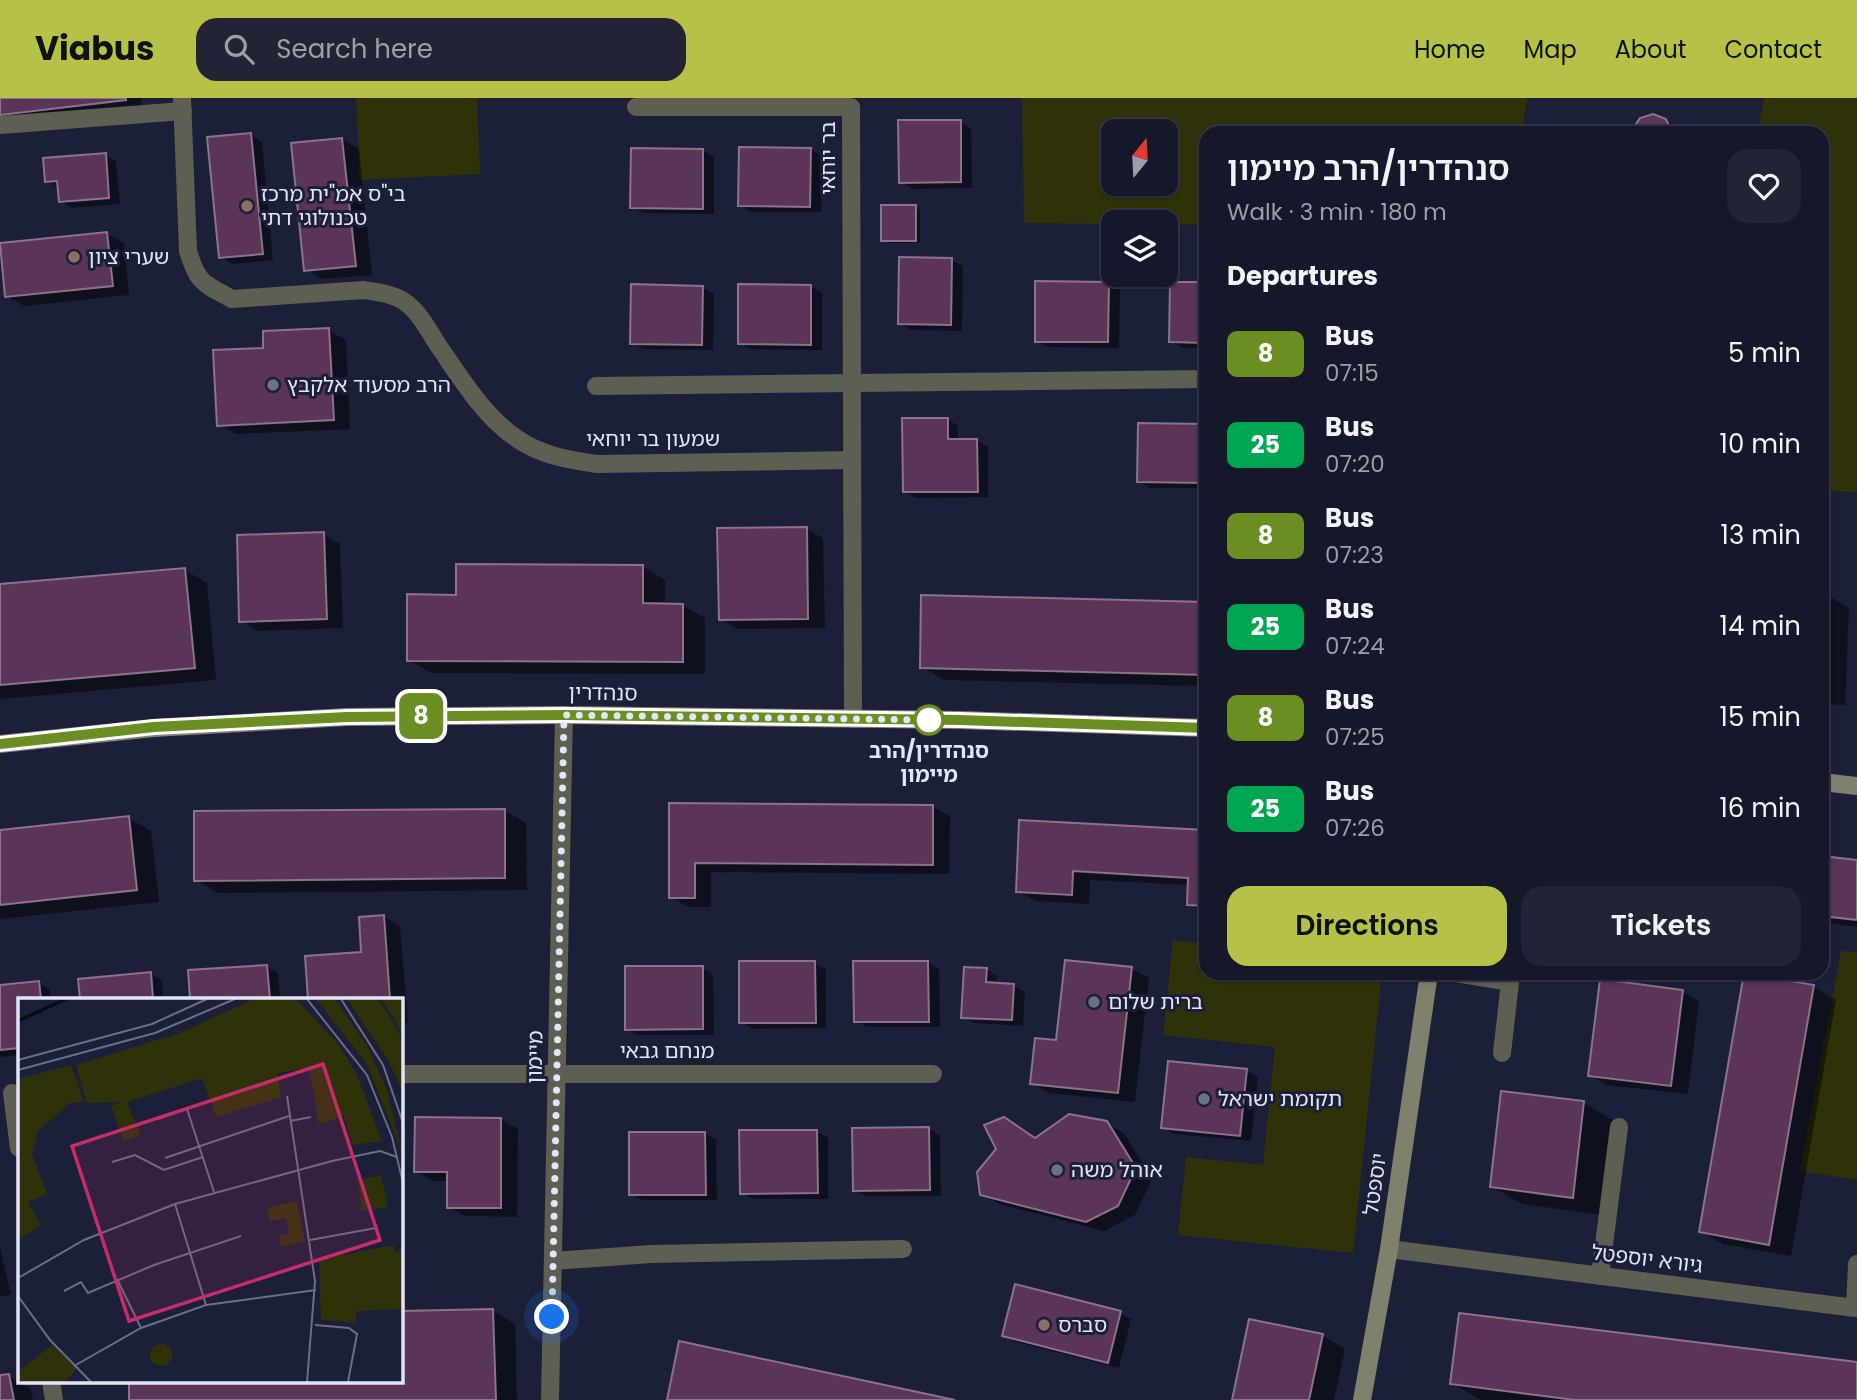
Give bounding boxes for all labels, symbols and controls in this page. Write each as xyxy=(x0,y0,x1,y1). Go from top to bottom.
search box xyxy=(196,18,686,81)
text: Viabus xyxy=(35,25,154,72)
icon: search xyxy=(220,30,258,68)
text: Search here xyxy=(276,31,433,67)
text: Home xyxy=(1414,33,1486,66)
text: Map xyxy=(1524,33,1577,66)
text: About xyxy=(1615,33,1686,66)
text: Contact xyxy=(1724,33,1822,66)
north arrow xyxy=(1101,119,1178,196)
map controls xyxy=(1101,119,1178,287)
street label: בר יוחאי xyxy=(813,121,842,195)
text: סנהדרין/הרב מיימון xyxy=(1227,145,1510,192)
button: heart xyxy=(1727,149,1801,223)
place label: בי"ס אמ"ית מרכז טכנולוגי דתי xyxy=(261,179,406,232)
text: Walk · 3 min · 180 m xyxy=(1227,196,1447,228)
marker: בי"ס אמ"ית מרכז טכנולוגי דתי xyxy=(239,198,255,214)
button: layers xyxy=(1101,210,1178,287)
place label: שערי ציון xyxy=(88,242,169,271)
marker: שערי ציון xyxy=(66,249,82,265)
text: Departures xyxy=(1227,258,1378,294)
text: Bus xyxy=(1325,318,1374,354)
text: 5 min xyxy=(1728,335,1801,371)
text: 8 xyxy=(1258,337,1273,370)
text: 07:15 xyxy=(1325,357,1379,389)
place label: הרב מסעוד אלקבץ xyxy=(287,370,451,399)
marker: הרב מסעוד אלקבץ xyxy=(265,377,281,393)
text: Bus xyxy=(1325,409,1374,445)
street label: שמעון בר יוחאי xyxy=(586,424,720,453)
text: 10 min xyxy=(1720,426,1801,462)
text: 25 xyxy=(1251,428,1280,461)
text: 07:20 xyxy=(1325,448,1385,480)
text: Bus xyxy=(1325,500,1374,536)
text: 13 min xyxy=(1721,517,1801,553)
text: 8 xyxy=(1258,519,1273,552)
text: 07:23 xyxy=(1325,539,1384,571)
text: Bus xyxy=(1325,591,1374,627)
text: 14 min xyxy=(1720,608,1801,644)
text: 25 xyxy=(1251,610,1280,643)
text: 07:24 xyxy=(1325,630,1385,662)
street label: סנהדרין xyxy=(568,677,638,708)
text: Bus xyxy=(1325,682,1374,718)
line badge: 8 xyxy=(398,693,444,739)
text: 8 xyxy=(413,699,429,732)
text: 15 min xyxy=(1720,699,1801,735)
text: 8 xyxy=(1258,701,1273,734)
marker: סנהדרין/הרב מיימון xyxy=(914,705,944,735)
text: 07:25 xyxy=(1325,721,1385,753)
place label: סנהדרין/הרב מיימון xyxy=(869,736,989,789)
text: Bus xyxy=(1325,773,1374,809)
text: 16 min xyxy=(1719,790,1801,826)
text: 25 xyxy=(1251,792,1280,825)
text: 07:26 xyxy=(1325,812,1385,844)
button: Directions xyxy=(1227,886,1507,966)
button: Tickets xyxy=(1521,886,1801,966)
place label: ברית שלום xyxy=(1108,987,1203,1016)
marker: ברית שלום xyxy=(1086,994,1102,1010)
inset map xyxy=(18,998,402,1382)
street label: מיימון xyxy=(520,1030,549,1084)
street label: מנחם גבאי xyxy=(620,1036,714,1065)
place label: תקומת ישראל xyxy=(1218,1084,1342,1113)
marker: תקומת ישראל xyxy=(1196,1091,1212,1107)
street label: יוספטל xyxy=(1356,1151,1393,1217)
place label: אוהל משה xyxy=(1071,1155,1163,1184)
marker: אוהל משה xyxy=(1049,1162,1065,1178)
street label: גיורא יוספטל xyxy=(1590,1237,1704,1280)
your location xyxy=(534,1299,569,1334)
place label: סברס xyxy=(1058,1310,1107,1339)
marker: סברס xyxy=(1036,1317,1052,1333)

